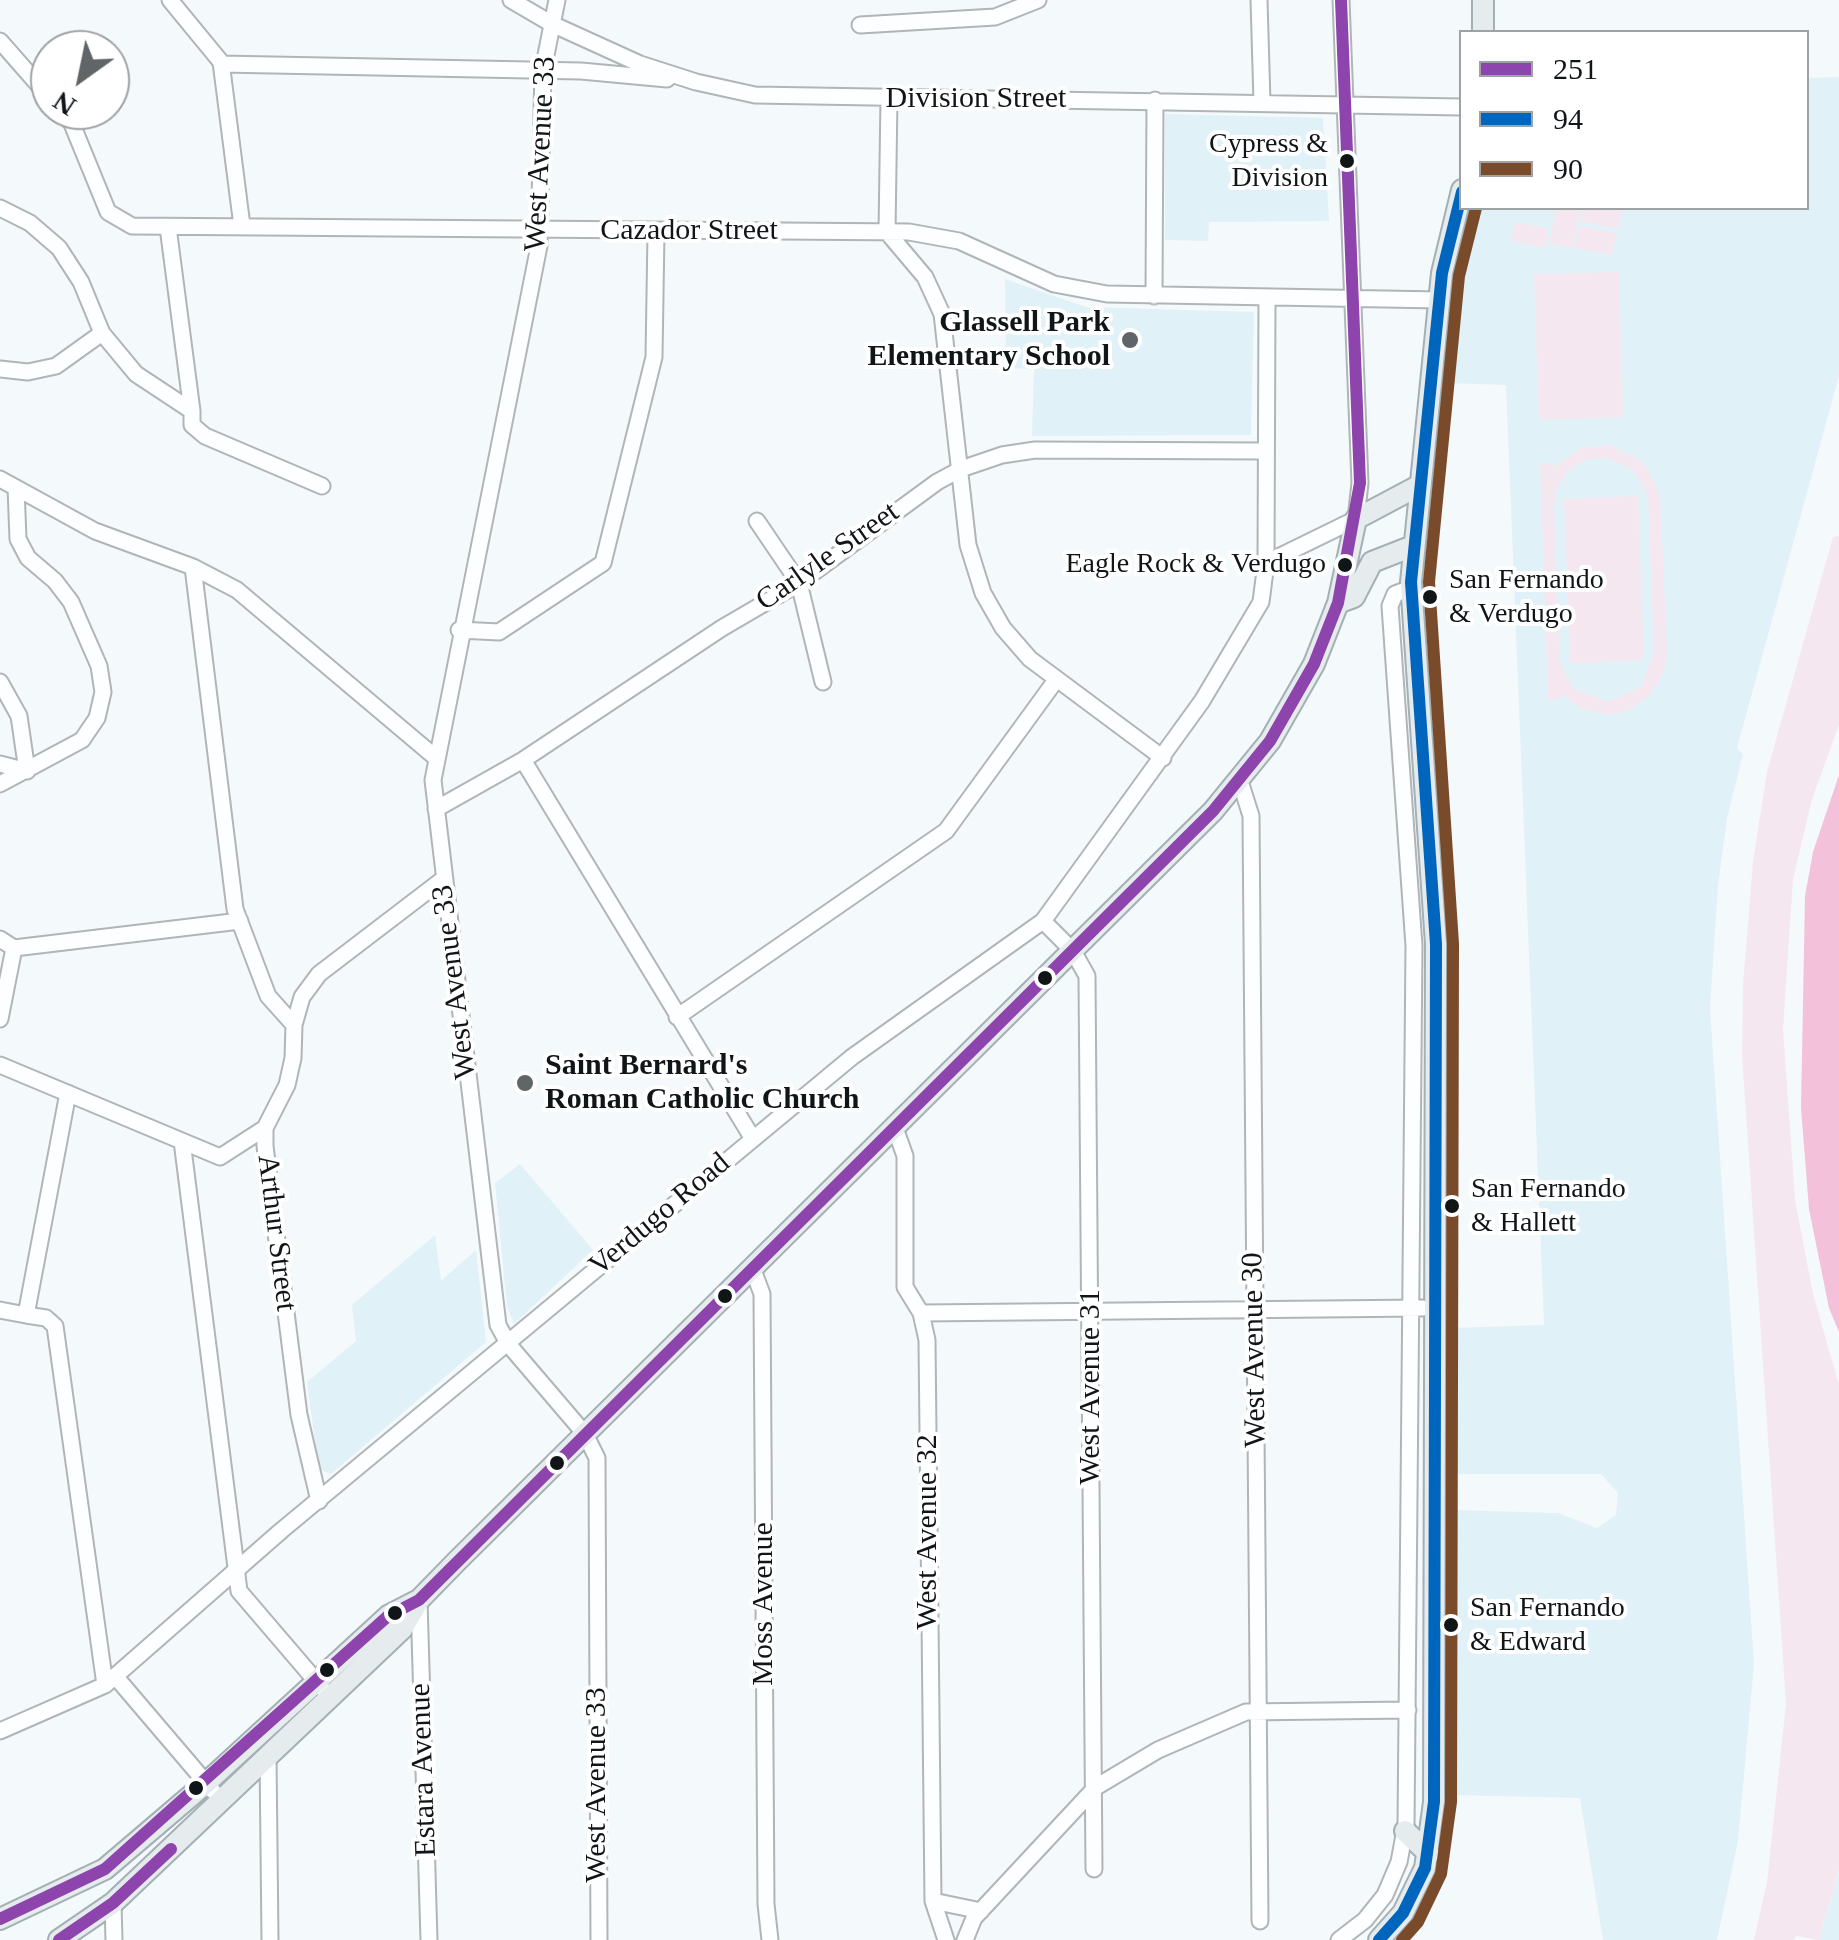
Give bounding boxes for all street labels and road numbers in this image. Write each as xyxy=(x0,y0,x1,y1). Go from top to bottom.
street label: West Avenue 33 xyxy=(518,56,564,252)
street label: Division Street xyxy=(886,81,1066,117)
street label: Cazador Street xyxy=(600,213,778,249)
street label: Carlyle Street xyxy=(750,495,906,619)
street label: West Avenue 33 xyxy=(425,883,485,1081)
street label: Verdugo Road xyxy=(582,1146,738,1284)
street label: Arthur Street xyxy=(249,1153,303,1313)
street label: West Avenue 30 xyxy=(1235,1252,1275,1448)
street label: West Avenue 31 xyxy=(1073,1289,1109,1485)
street label: West Avenue 32 xyxy=(910,1434,946,1630)
street label: Moss Avenue xyxy=(746,1522,782,1686)
street label: Estara Avenue xyxy=(403,1683,445,1857)
street label: West Avenue 33 xyxy=(579,1687,615,1883)

